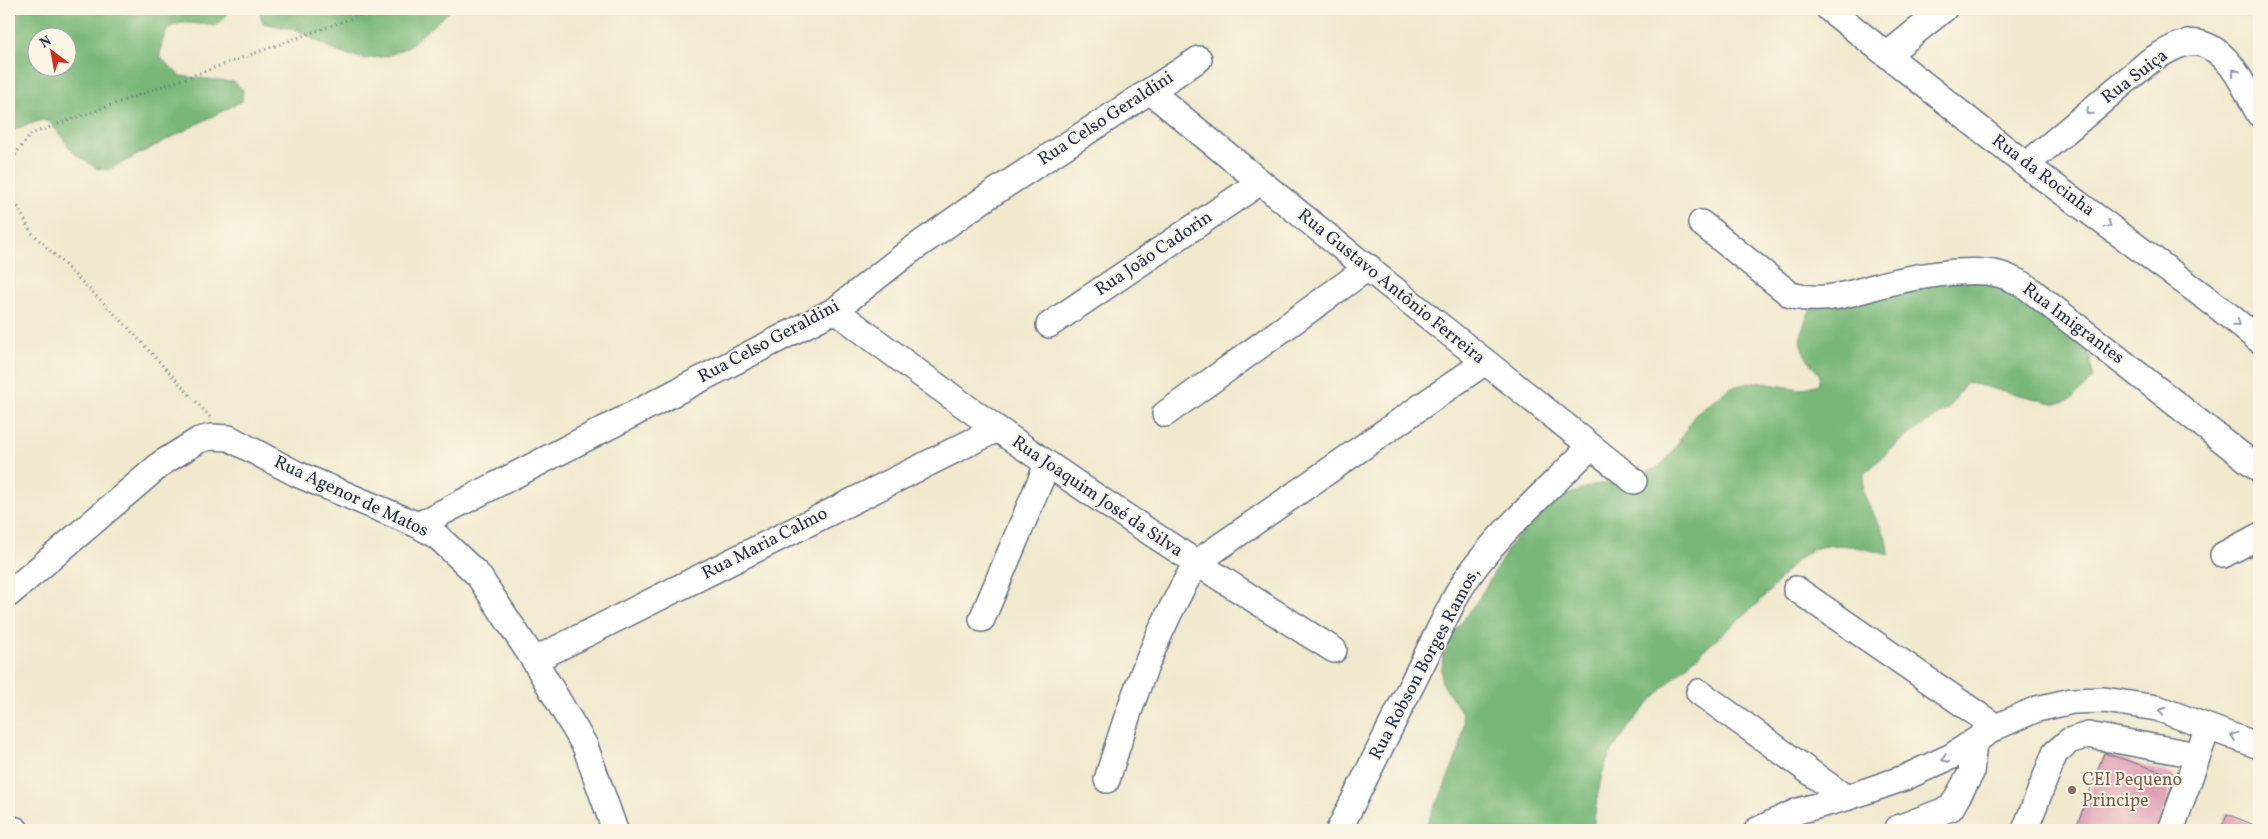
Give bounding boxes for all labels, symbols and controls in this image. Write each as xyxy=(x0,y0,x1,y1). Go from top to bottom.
north arrow xyxy=(28,28,78,78)
text: N xyxy=(37,31,55,53)
street label: Rua Suiça xyxy=(2097,44,2174,110)
street label: Rua Celso Geraldini xyxy=(1033,66,1179,172)
one-way arrow xyxy=(2232,68,2241,78)
one-way arrow xyxy=(2086,107,2095,115)
street label: Rua da Rocinha xyxy=(1986,129,2100,223)
street label: Rua Gustavo Antônio Ferreira xyxy=(1292,203,1490,371)
street label: Rua João Cadorin xyxy=(1090,205,1218,303)
one-way arrow xyxy=(2102,219,2112,228)
street label: Rua Imigrantes xyxy=(2017,277,2129,371)
street label: Rua Celso Geraldini xyxy=(694,294,844,390)
one-way arrow xyxy=(2232,317,2241,326)
street label: Rua Joaquim José da Silva xyxy=(1006,430,1188,564)
street label: Rua Agenor de Matos xyxy=(270,450,432,544)
street label: Rua Maria Calmo xyxy=(698,502,832,586)
street label: Rua Robson Borges Ramos, xyxy=(1364,563,1486,765)
one-way arrow xyxy=(2158,706,2167,716)
one-way arrow xyxy=(2230,732,2239,742)
one-way arrow xyxy=(1941,753,1950,764)
place label: CEI Pequeno Principe xyxy=(2082,768,2182,814)
marker: CEI Pequeno Principe xyxy=(2066,784,2078,796)

